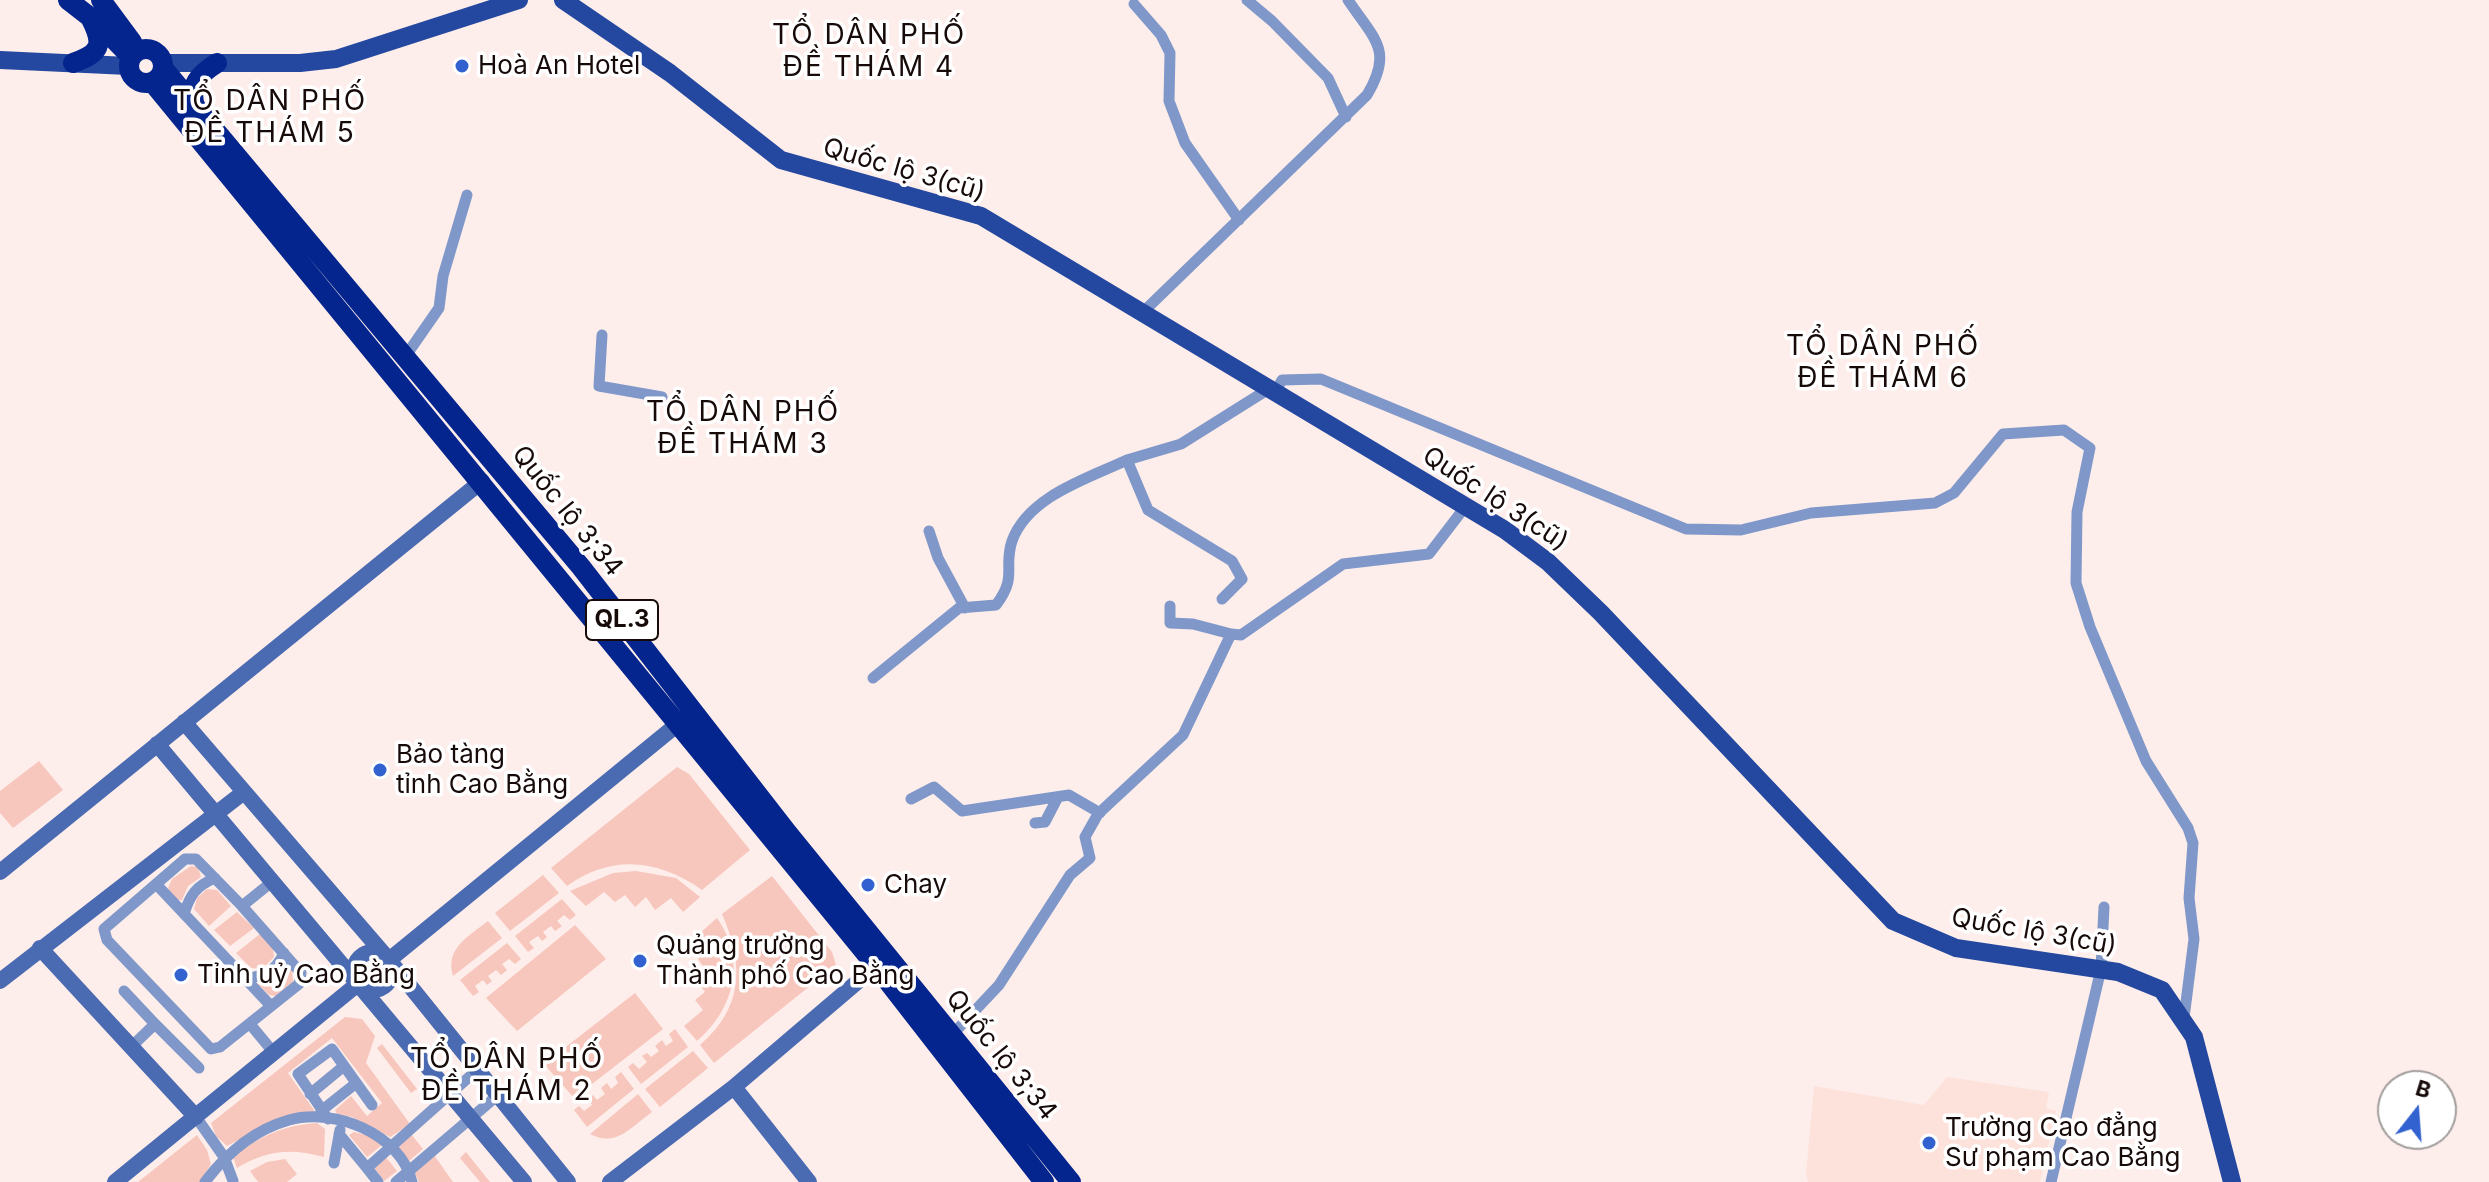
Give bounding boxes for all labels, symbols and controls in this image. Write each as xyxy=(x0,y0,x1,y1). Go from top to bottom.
district label: TỔ DÂN PHỐ ĐỀ THÁM 4 xyxy=(772,19,966,85)
place label: Hoà An Hotel xyxy=(478,50,640,82)
marker: Hoà An Hotel xyxy=(453,57,471,75)
district label: TỔ DÂN PHỐ ĐỀ THÁM 5 xyxy=(173,85,367,151)
street label: Quốc lộ 3(cũ) xyxy=(819,132,989,208)
district label: TỔ DÂN PHỐ ĐỀ THÁM 6 xyxy=(1786,330,1980,396)
district label: TỔ DÂN PHỐ ĐỀ THÁM 3 xyxy=(646,396,840,462)
street label: Quốc lộ 3;34 xyxy=(505,439,629,583)
street label: Quốc lộ 3(cũ) xyxy=(1416,440,1574,558)
road number: QL.3 xyxy=(586,600,658,640)
place label: Bảo tàng tỉnh Cao Bằng xyxy=(396,739,568,800)
marker: Bảo tàng tỉnh Cao Bằng xyxy=(371,761,389,779)
place label: Chay xyxy=(884,869,947,901)
marker: Chay xyxy=(859,876,877,894)
street label: Quốc lộ 3(cũ) xyxy=(1949,902,2119,962)
place label: Quảng trường Thành phố Cao Bằng xyxy=(656,930,914,992)
marker: Quảng trường Thành phố Cao Bằng xyxy=(631,952,649,970)
place label: Tỉnh uỷ Cao Bằng xyxy=(197,959,415,991)
marker: Tỉnh uỷ Cao Bằng xyxy=(172,966,190,984)
street label: Quốc lộ 3;34 xyxy=(939,983,1063,1127)
district label: TỔ DÂN PHỐ ĐỀ THÁM 2 xyxy=(410,1043,604,1109)
north arrow xyxy=(2377,1070,2457,1150)
text: B xyxy=(2413,1074,2434,1104)
place label: Trường Cao đẳng Sư phạm Cao Bằng xyxy=(1945,1112,2180,1174)
marker: Trường Cao đẳng Sư phạm Cao Bằng xyxy=(1920,1134,1938,1152)

